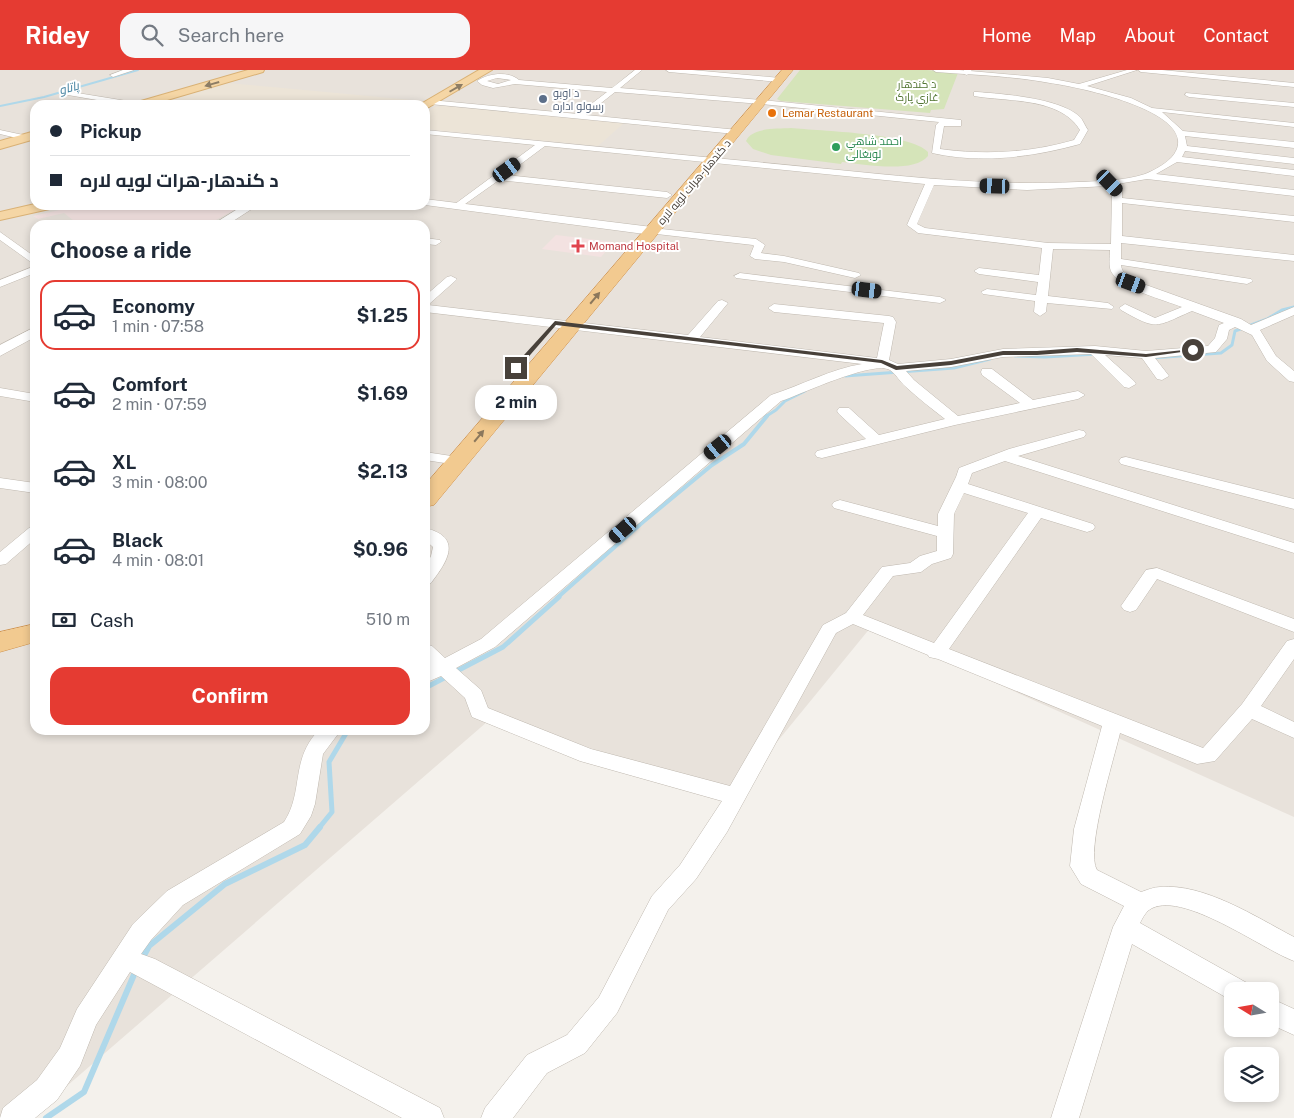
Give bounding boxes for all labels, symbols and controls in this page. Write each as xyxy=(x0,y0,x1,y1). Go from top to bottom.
search box xyxy=(120,13,470,58)
text: Ridey xyxy=(25,21,90,49)
icon: search xyxy=(138,21,166,49)
text: Search here xyxy=(178,24,284,46)
text: Home xyxy=(982,25,1032,46)
text: Map xyxy=(1060,25,1096,46)
text: About xyxy=(1124,25,1175,46)
text: Contact xyxy=(1203,25,1269,46)
water label: پاتاو xyxy=(58,78,82,98)
park label: د کندهار غازي پارک xyxy=(896,78,938,106)
one-way arrow xyxy=(204,80,219,88)
one-way arrow xyxy=(449,83,463,92)
place label: د اوبو رسولو اداره xyxy=(553,87,604,113)
marker: د اوبو رسولو اداره xyxy=(537,93,549,105)
marker: Lemar Restaurant xyxy=(766,107,778,119)
place label: Lemar Restaurant xyxy=(782,107,873,119)
text: Pickup xyxy=(80,120,142,142)
place label: احمد شاهي لوبغالی xyxy=(846,135,902,161)
street label: د کندهار-هرات لويه لاره xyxy=(655,137,734,228)
marker: احمد شاهي لوبغالی xyxy=(830,141,842,153)
car xyxy=(490,155,523,185)
car xyxy=(1094,167,1125,199)
text: د کندهار-هرات لويه لاره xyxy=(80,169,279,191)
car xyxy=(979,178,1010,194)
text: Choose a ride xyxy=(50,237,192,263)
marker: Momand Hospital xyxy=(571,239,585,253)
place label: Momand Hospital xyxy=(589,240,679,252)
car xyxy=(1114,271,1147,295)
car xyxy=(851,281,882,299)
icon: car xyxy=(52,293,97,338)
one-way arrow xyxy=(589,293,601,305)
text: Economy xyxy=(112,295,195,317)
text: $1.25 xyxy=(357,304,408,326)
text: 1 min · 07:58 xyxy=(112,317,204,336)
route start xyxy=(1182,339,1204,361)
route end xyxy=(505,357,527,379)
icon: car xyxy=(52,371,97,416)
text: Comfort xyxy=(112,373,188,395)
text: $1.69 xyxy=(357,382,408,404)
callout: 2 min xyxy=(475,386,557,420)
text: 2 min xyxy=(495,393,537,412)
text: 2 min · 07:59 xyxy=(112,395,207,414)
one-way arrow xyxy=(474,430,485,443)
car xyxy=(701,432,734,462)
icon: car xyxy=(52,449,97,494)
text: XL xyxy=(112,451,137,473)
text: $2.13 xyxy=(357,460,408,482)
text: 3 min · 08:00 xyxy=(112,473,208,492)
car xyxy=(606,514,639,546)
icon: car xyxy=(52,527,97,572)
text: Black xyxy=(112,529,163,551)
text: $0.96 xyxy=(353,538,408,560)
text: 4 min · 08:01 xyxy=(112,551,204,570)
icon: cash xyxy=(50,606,78,634)
text: Cash xyxy=(90,609,134,631)
text: 510 m xyxy=(366,610,410,629)
button: Confirm xyxy=(50,667,410,725)
north arrow xyxy=(1224,982,1279,1038)
map controls xyxy=(1224,982,1279,1102)
button: layers xyxy=(1224,1047,1279,1102)

